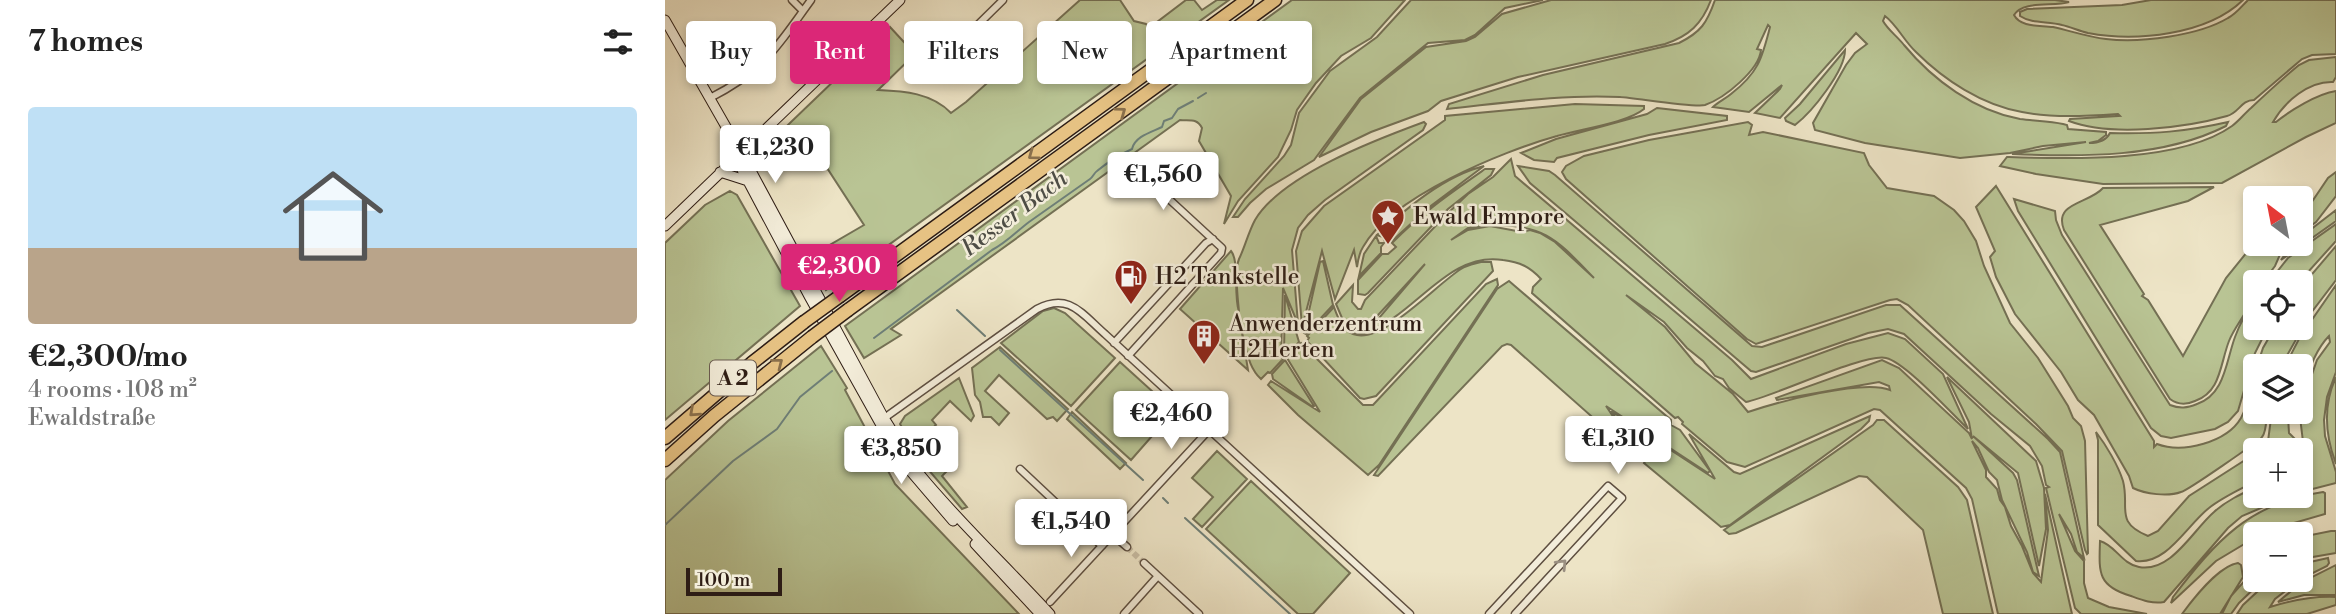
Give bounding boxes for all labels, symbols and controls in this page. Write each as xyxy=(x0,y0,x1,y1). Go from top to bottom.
chip: Buy xyxy=(686,21,776,84)
chip: Rent xyxy=(790,21,890,84)
chip: Filters xyxy=(904,21,1023,84)
chip: New xyxy=(1037,21,1132,84)
chip: Apartment xyxy=(1146,21,1312,84)
text: 7 homes xyxy=(28,23,143,61)
icon: filters xyxy=(599,23,637,61)
one-way arrow xyxy=(1113,107,1126,120)
pin: €1,230 xyxy=(718,125,832,185)
text: €1,230 xyxy=(736,134,814,162)
one-way arrow xyxy=(1028,147,1041,159)
pin: €1,560 xyxy=(1106,152,1220,212)
icon: home xyxy=(270,153,396,279)
text: €1,560 xyxy=(1124,161,1202,189)
water label: Resser Bach xyxy=(954,163,1074,264)
north arrow xyxy=(2243,186,2313,256)
map controls xyxy=(2243,186,2313,592)
place icon: Ewald Empore xyxy=(1369,197,1407,246)
place label: Ewald Empore xyxy=(1413,203,1565,231)
pin: €2,300 xyxy=(782,244,896,304)
text: €2,300 xyxy=(797,253,881,281)
fuel station icon: H2 Tankstelle xyxy=(1112,257,1150,306)
place label: H2 Tankstelle xyxy=(1155,263,1299,291)
button: locate xyxy=(2243,270,2313,340)
place label: Anwenderzentrum H2Herten xyxy=(1228,310,1422,364)
building icon: Anwenderzentrum H2Herten xyxy=(1185,317,1223,366)
text: €2,300/mo xyxy=(28,338,188,376)
button: layers xyxy=(2243,354,2313,424)
one-way arrow xyxy=(770,359,782,372)
road number: A 2 xyxy=(710,360,756,396)
text: 4 rooms · 108 m² xyxy=(28,376,197,404)
pin: €2,460 xyxy=(1114,392,1228,451)
text: €2,460 xyxy=(1129,400,1213,428)
one-way arrow xyxy=(689,403,702,416)
text: Ewaldstraße xyxy=(28,404,156,432)
pin: €1,310 xyxy=(1561,416,1675,476)
text: €1,310 xyxy=(1581,425,1655,453)
pin: €3,850 xyxy=(844,426,958,486)
text: €3,850 xyxy=(860,435,942,463)
button: + xyxy=(2243,438,2313,508)
pin: €1,540 xyxy=(1014,500,1128,559)
text: €1,540 xyxy=(1031,508,1111,536)
button: − xyxy=(2243,522,2313,592)
one-way arrow xyxy=(1553,559,1566,572)
scale bar xyxy=(686,565,782,597)
text: 100 m xyxy=(697,568,750,592)

